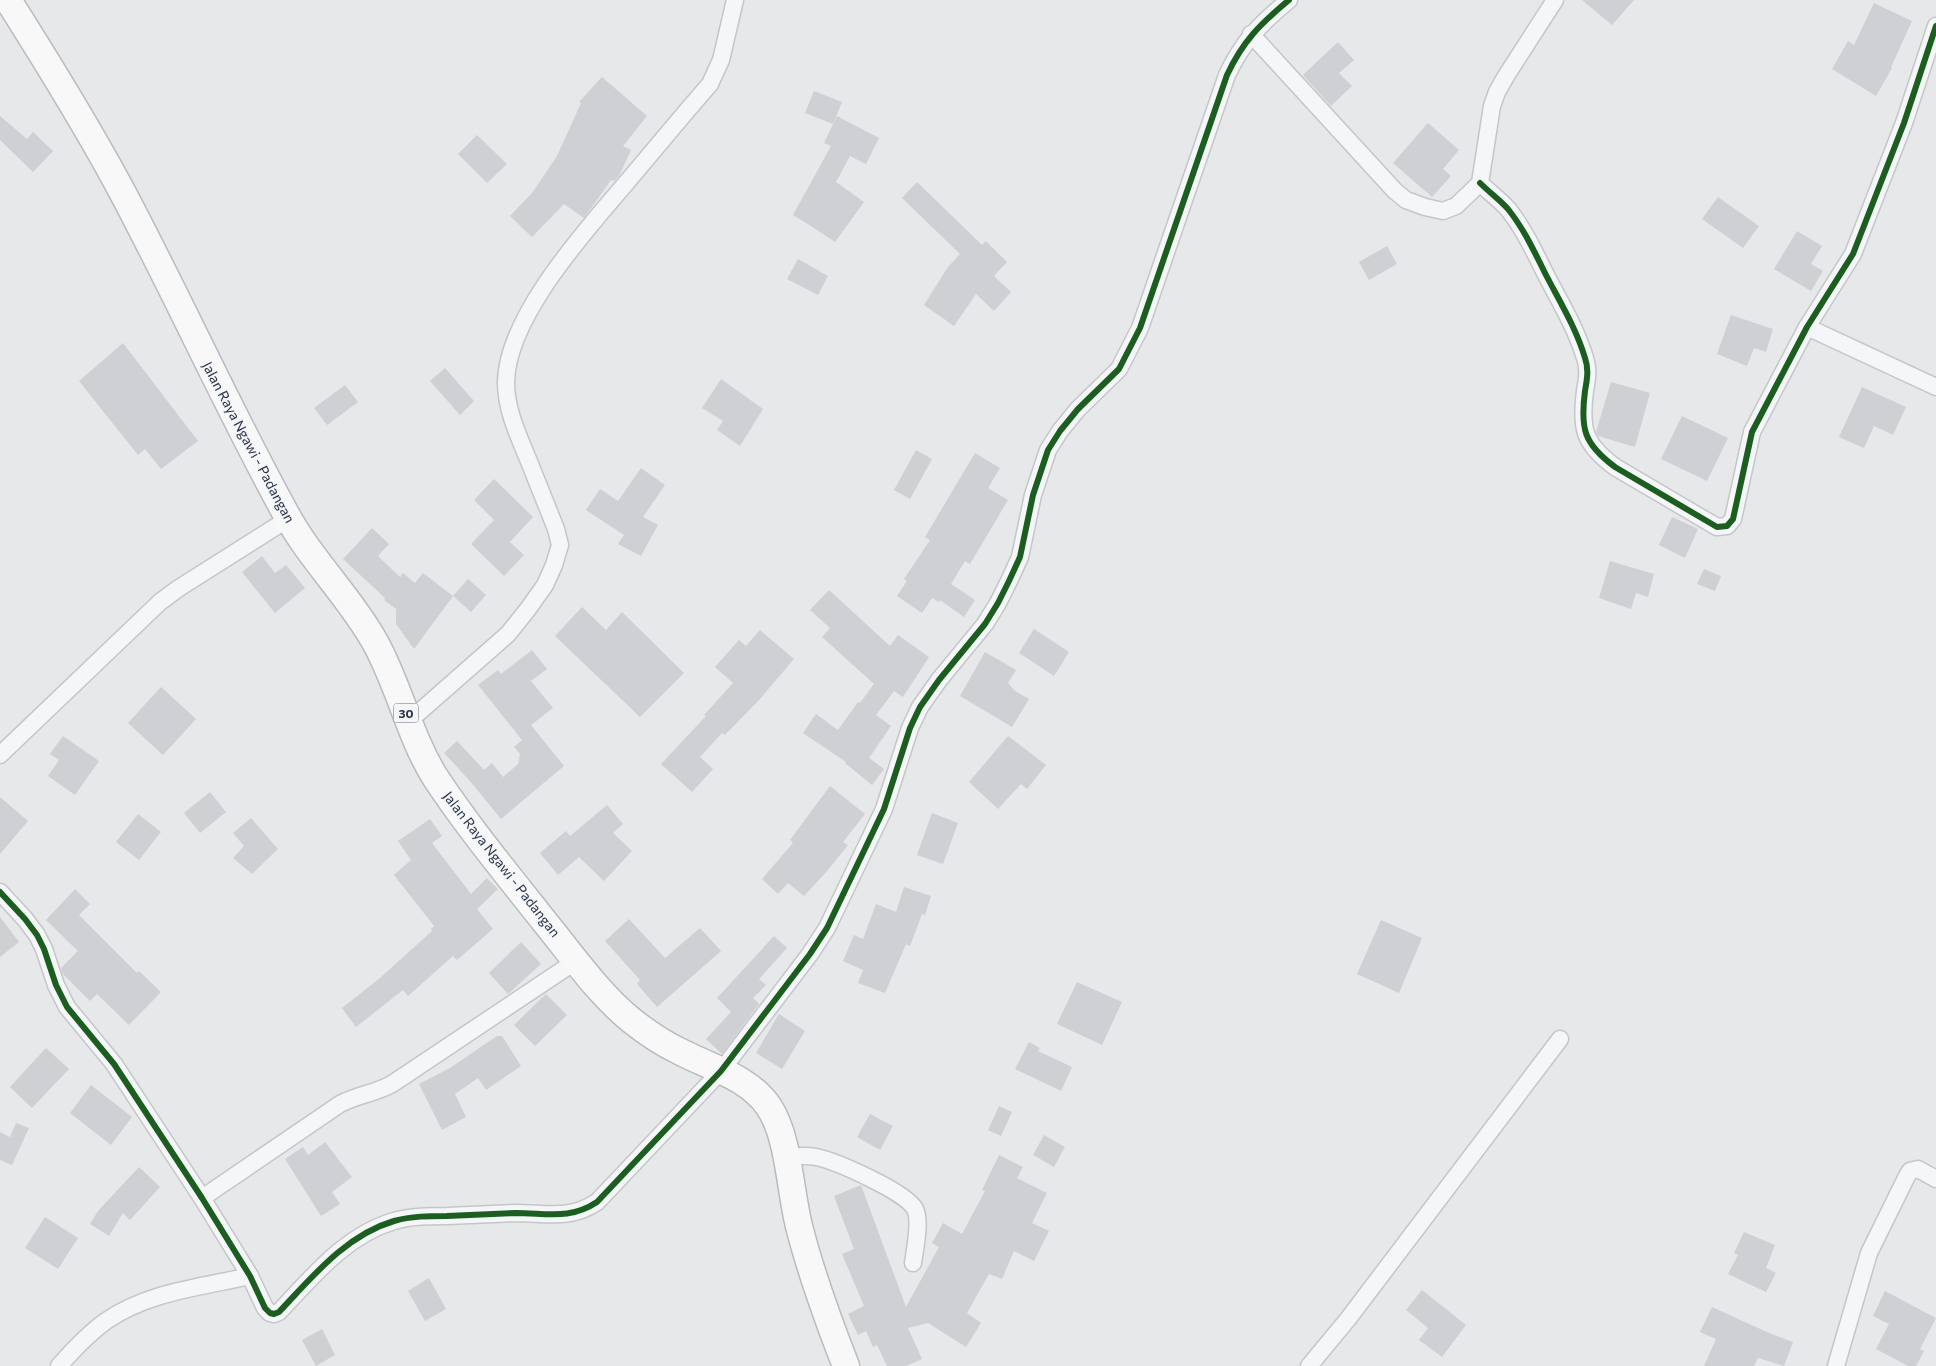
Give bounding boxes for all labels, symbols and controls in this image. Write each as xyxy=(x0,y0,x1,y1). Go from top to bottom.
street label: Jalan Raya Ngawi - Padangan xyxy=(199,358,299,526)
road number: 30 xyxy=(394,704,418,722)
street label: Jalan Raya Ngawi - Padangan xyxy=(440,788,564,940)

